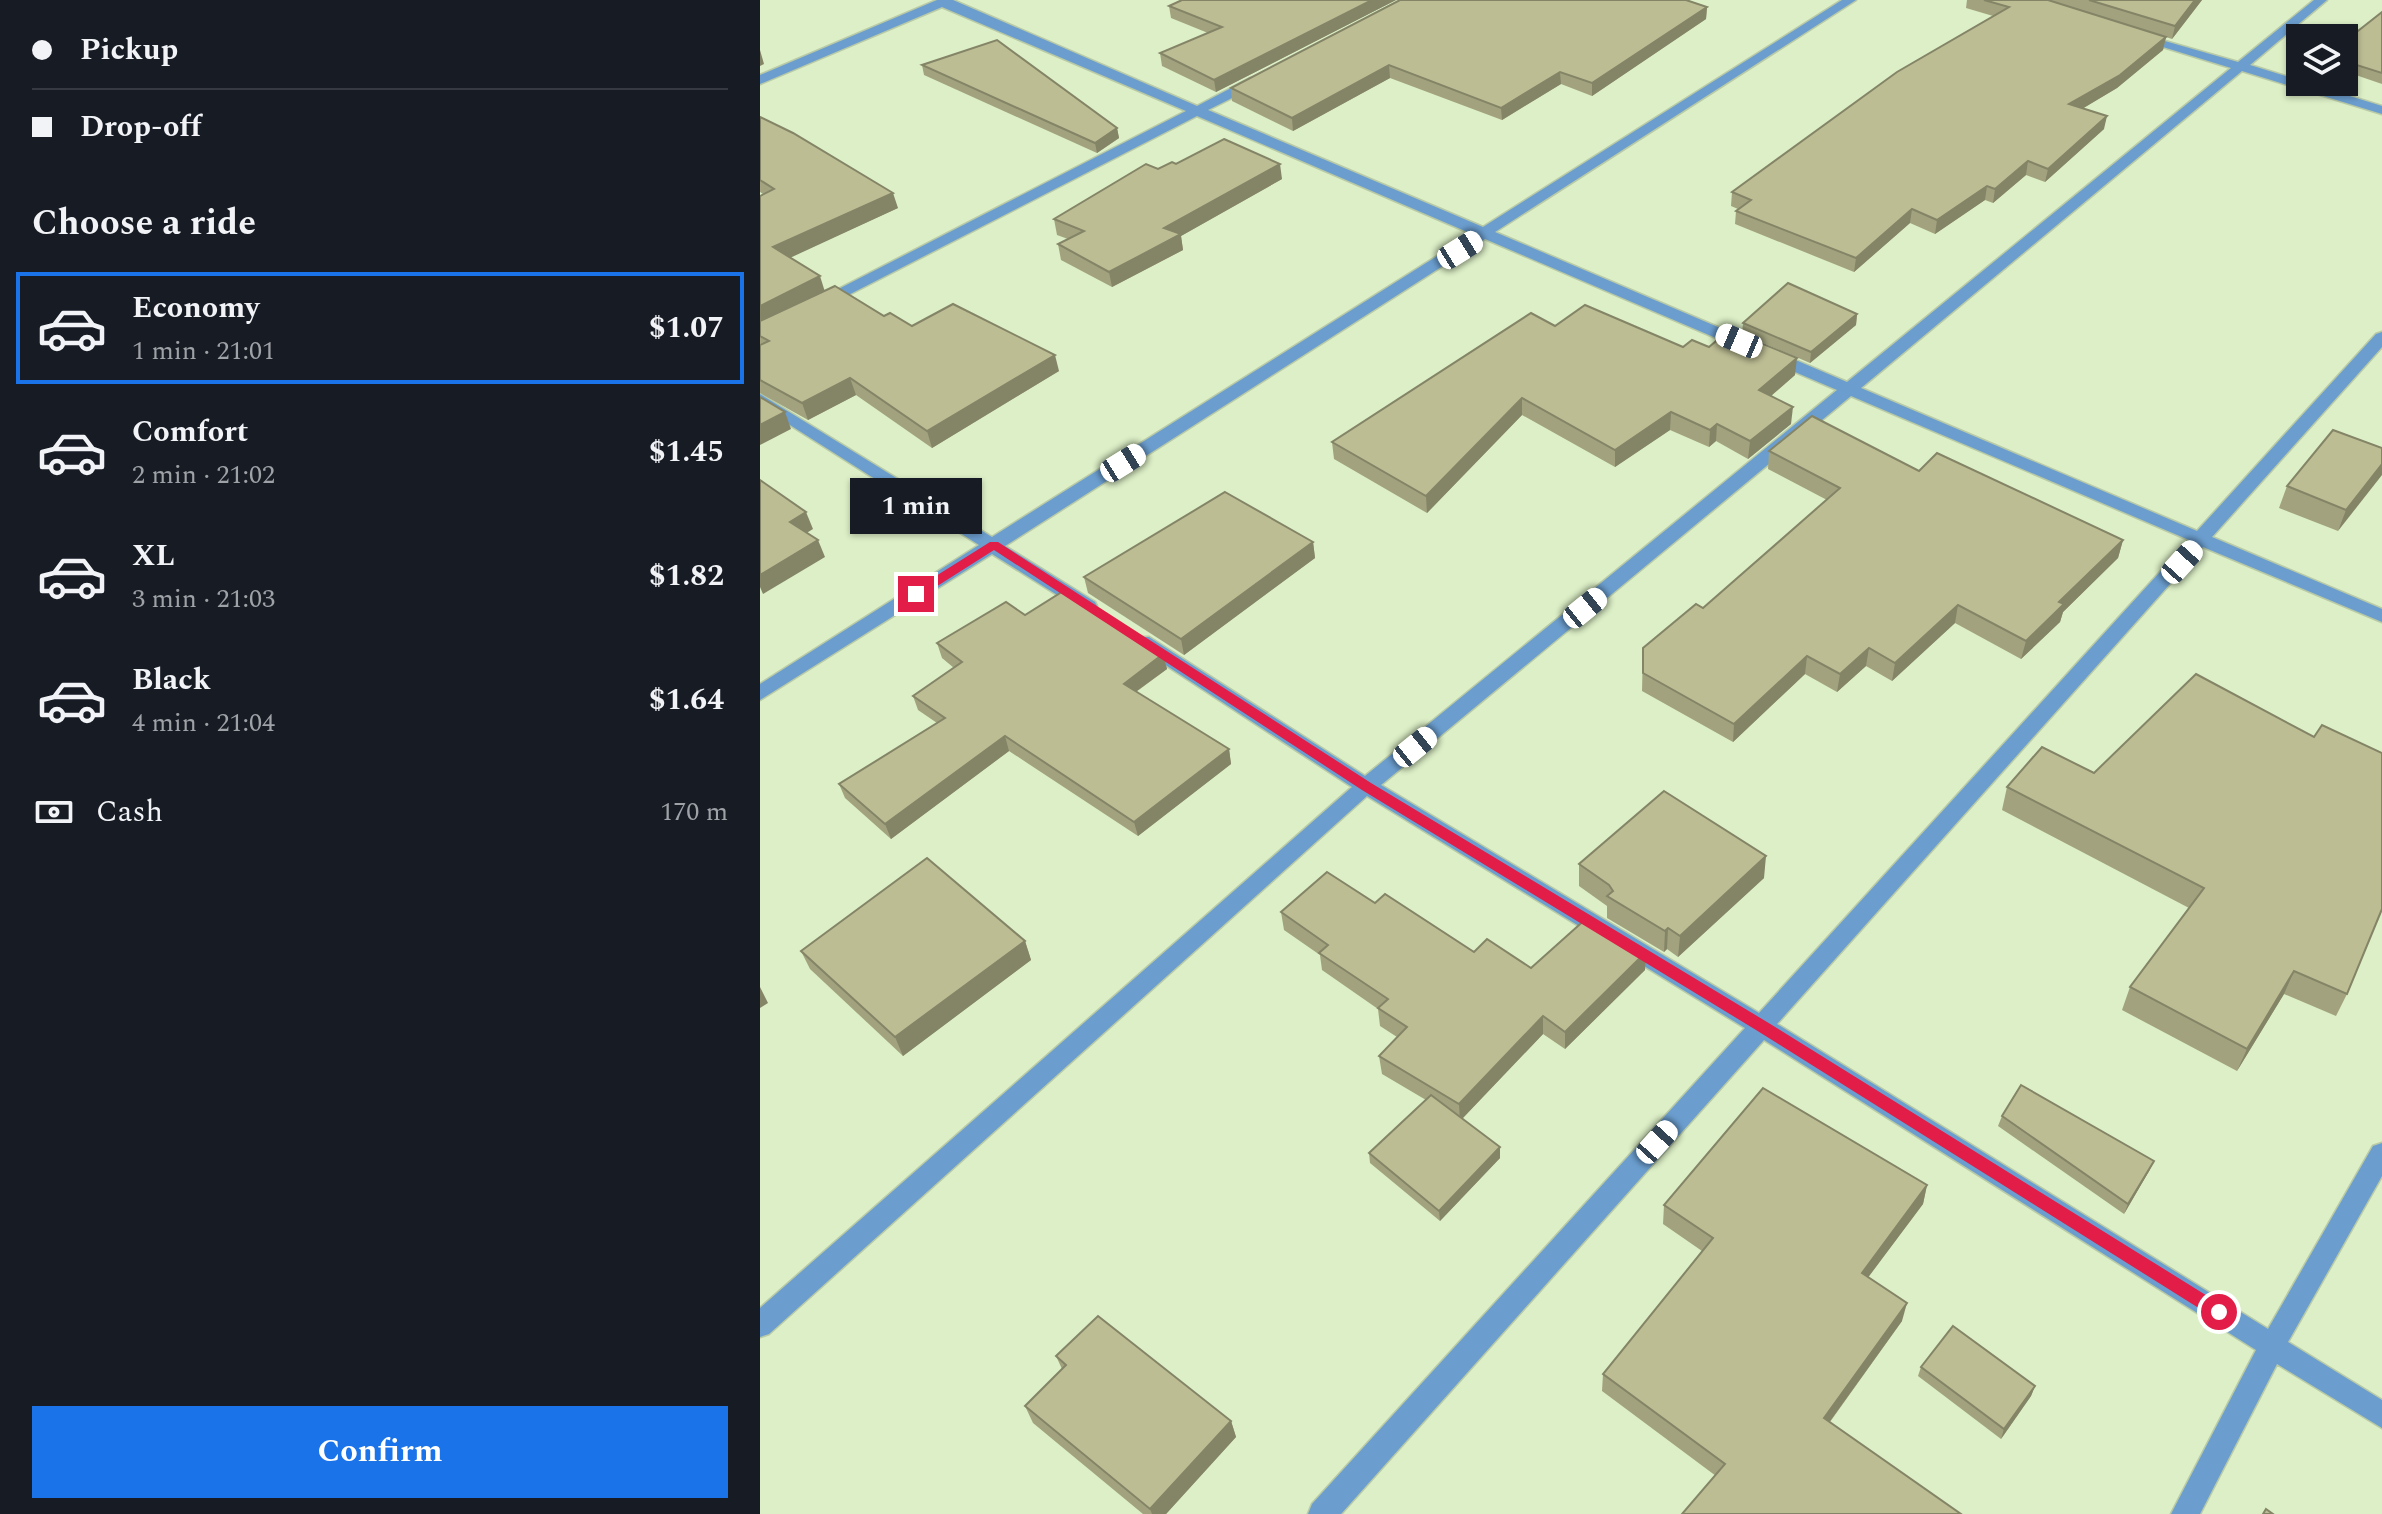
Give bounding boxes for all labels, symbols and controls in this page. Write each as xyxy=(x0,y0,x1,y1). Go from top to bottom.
map controls xyxy=(2286,24,2358,96)
button: layers xyxy=(2286,24,2358,96)
text: Pickup xyxy=(80,27,178,73)
text: Drop-off xyxy=(80,104,201,150)
text: Choose a ride xyxy=(32,196,256,251)
car xyxy=(1433,227,1487,273)
text: Economy xyxy=(132,285,259,331)
icon: car xyxy=(36,292,108,364)
text: $1.07 xyxy=(649,305,724,351)
car xyxy=(1712,321,1766,361)
text: 1 min · 21:01 xyxy=(132,331,275,371)
text: Comfort xyxy=(132,409,248,455)
icon: car xyxy=(36,416,108,488)
text: $1.45 xyxy=(649,429,724,475)
car xyxy=(1096,440,1150,486)
text: 2 min · 21:02 xyxy=(132,455,275,495)
callout: 1 min xyxy=(850,478,982,534)
text: 1 min xyxy=(881,486,951,526)
text: XL xyxy=(132,533,175,579)
car xyxy=(2157,536,2207,588)
icon: car xyxy=(36,540,108,612)
text: $1.82 xyxy=(649,553,724,599)
route end xyxy=(898,576,934,612)
text: 3 min · 21:03 xyxy=(132,579,275,619)
car xyxy=(1559,584,1611,632)
text: Black xyxy=(132,657,211,703)
icon: car xyxy=(36,664,108,736)
text: $1.64 xyxy=(649,677,724,723)
text: 4 min · 21:04 xyxy=(132,703,275,743)
car xyxy=(1389,723,1441,771)
text: Cash xyxy=(96,789,163,835)
icon: cash xyxy=(32,790,76,834)
text: 170 m xyxy=(660,792,728,832)
car xyxy=(1632,1116,1682,1168)
route start xyxy=(2201,1294,2237,1330)
button: Confirm xyxy=(32,1406,728,1498)

